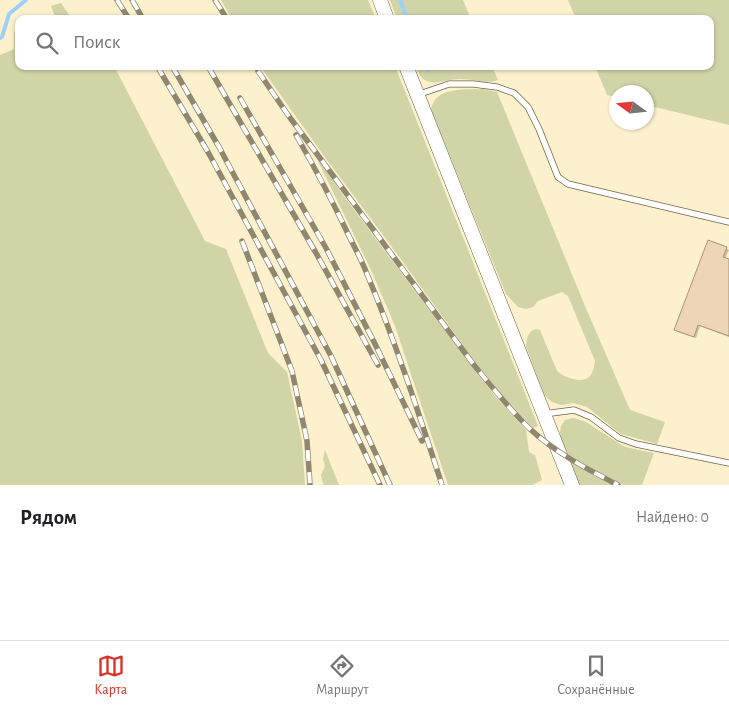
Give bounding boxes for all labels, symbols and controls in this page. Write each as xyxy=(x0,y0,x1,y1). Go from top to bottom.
search box xyxy=(15,15,714,70)
icon: search xyxy=(33,29,61,57)
text: Поиск xyxy=(73,33,120,52)
north arrow xyxy=(609,85,654,130)
text: Рядом xyxy=(20,507,77,528)
text: Найдено: 0 xyxy=(636,509,709,525)
tab: Карта xyxy=(94,652,127,699)
tab: Маршрут xyxy=(316,652,369,699)
tab: Сохранённые xyxy=(557,652,635,699)

